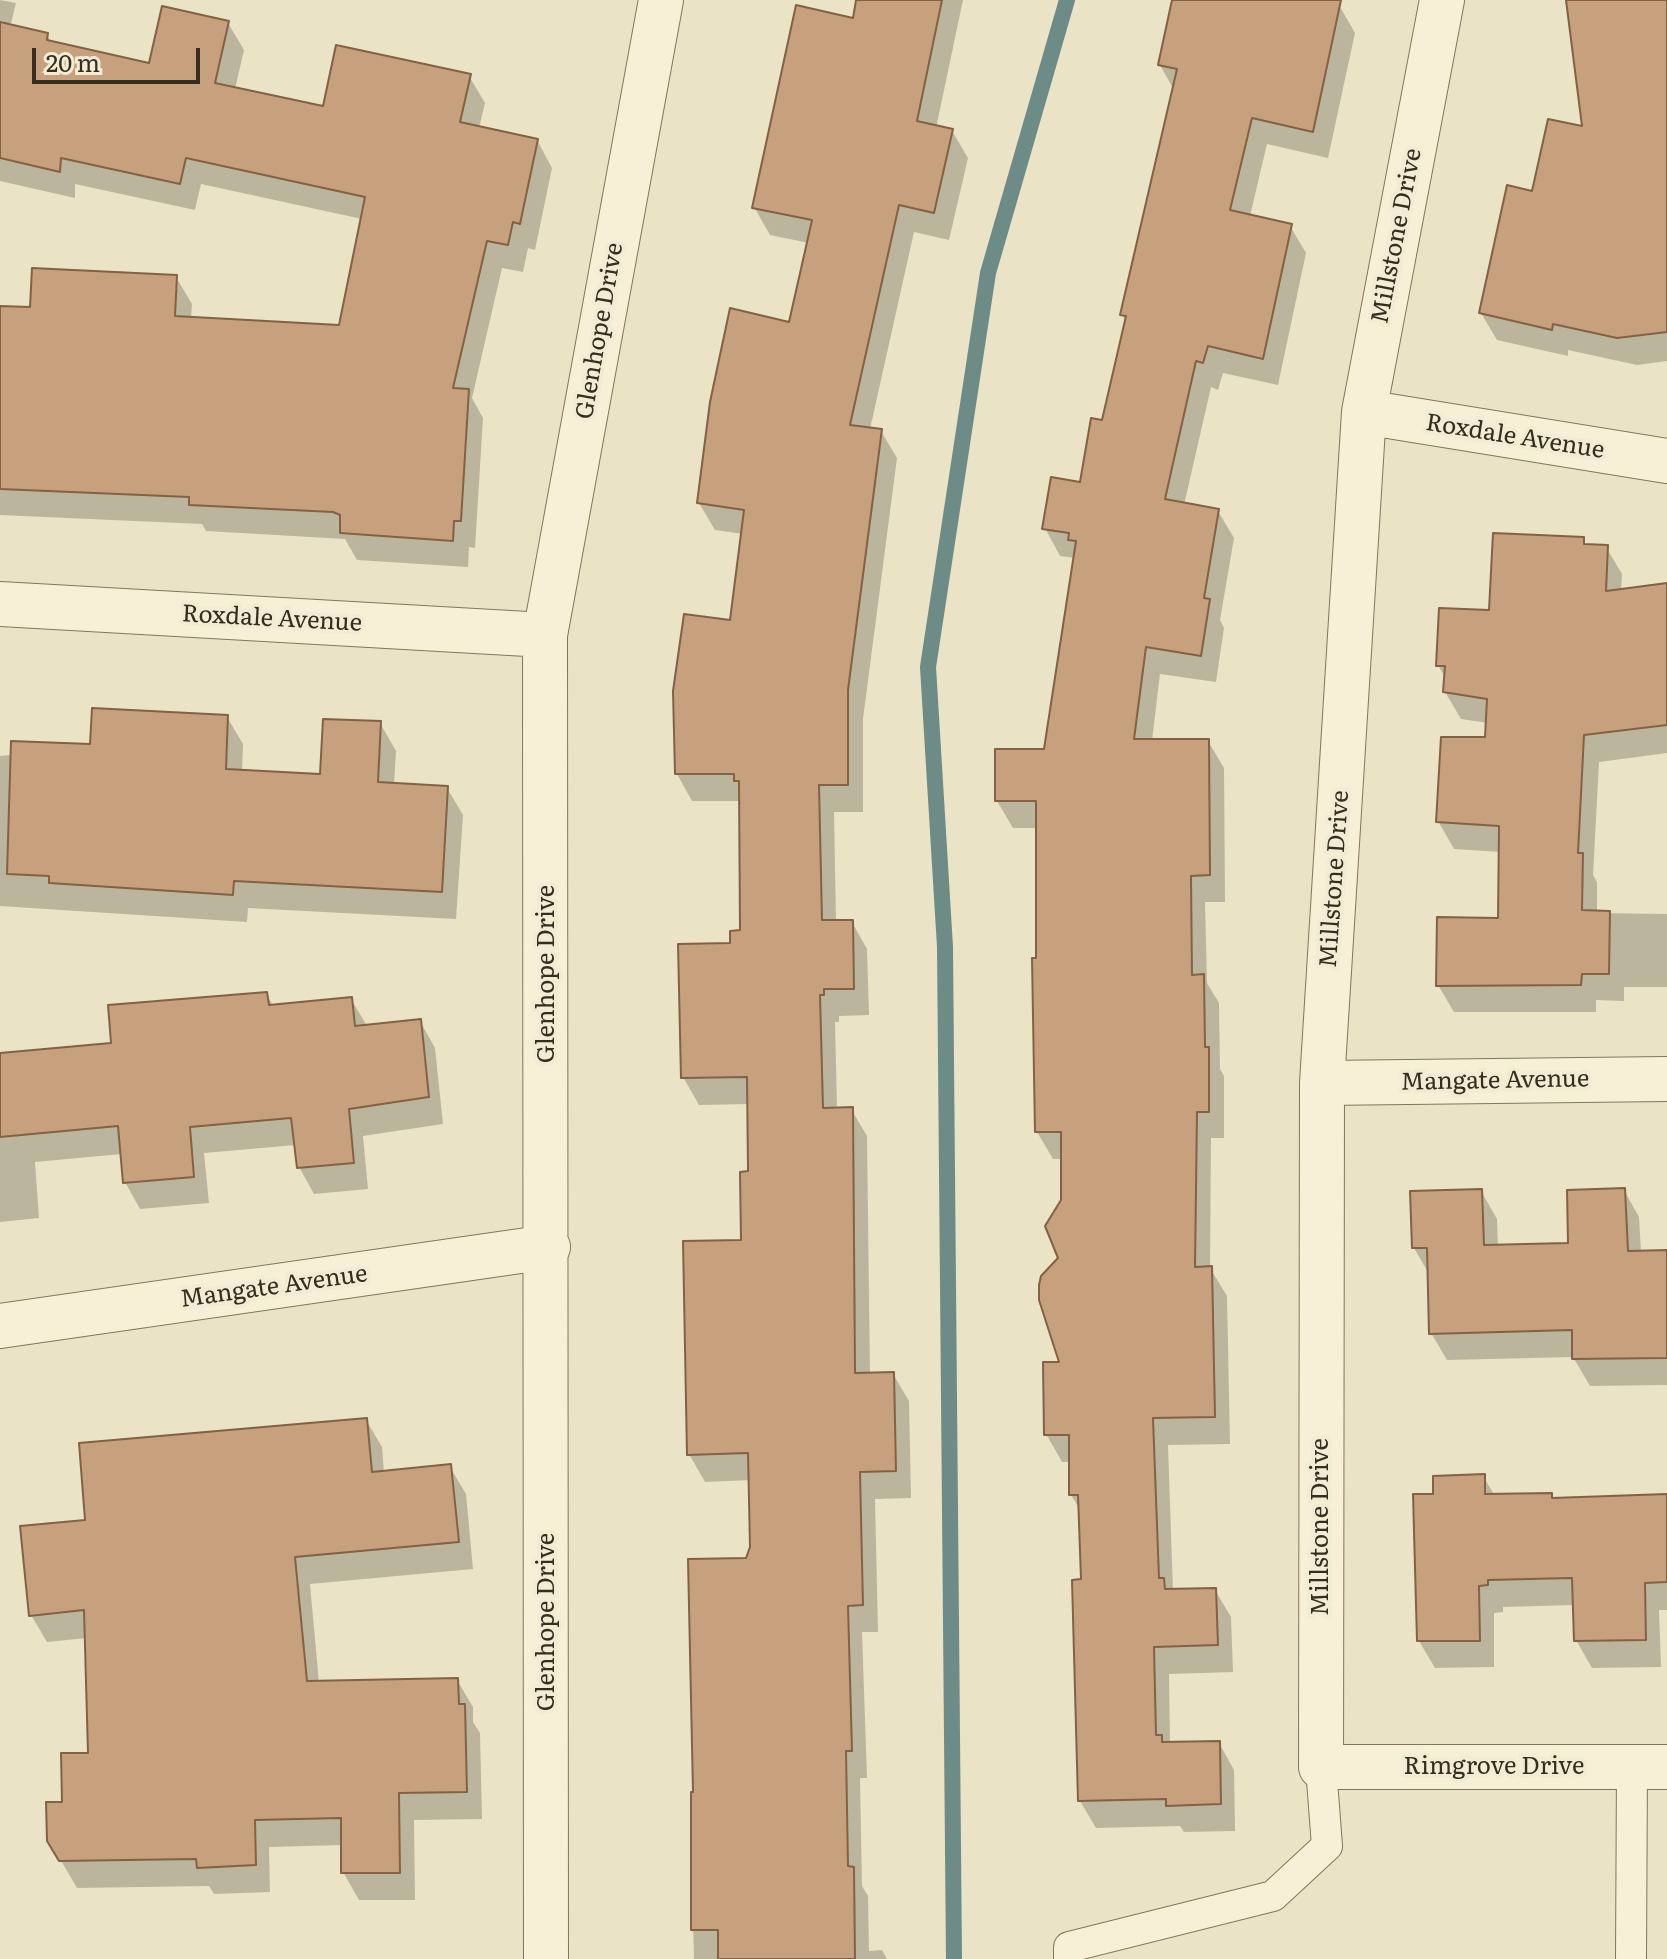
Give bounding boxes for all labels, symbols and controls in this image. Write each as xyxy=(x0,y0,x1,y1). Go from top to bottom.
scale bar xyxy=(36,32,204,82)
text: 20 m xyxy=(46,44,100,79)
street label: Millstone Drive xyxy=(1366,146,1428,326)
street label: Glenhope Drive xyxy=(570,241,630,421)
street label: Roxdale Avenue xyxy=(1424,409,1606,465)
street label: Roxdale Avenue xyxy=(181,600,363,638)
street label: Millstone Drive xyxy=(1314,789,1356,969)
street label: Glenhope Drive xyxy=(533,885,561,1063)
street label: Mangate Avenue xyxy=(1400,1065,1590,1097)
street label: Mangate Avenue xyxy=(179,1260,369,1314)
street label: Millstone Drive xyxy=(1307,1438,1335,1616)
street label: Glenhope Drive xyxy=(533,1533,561,1711)
street label: Rimgrove Drive xyxy=(1404,1753,1584,1781)

